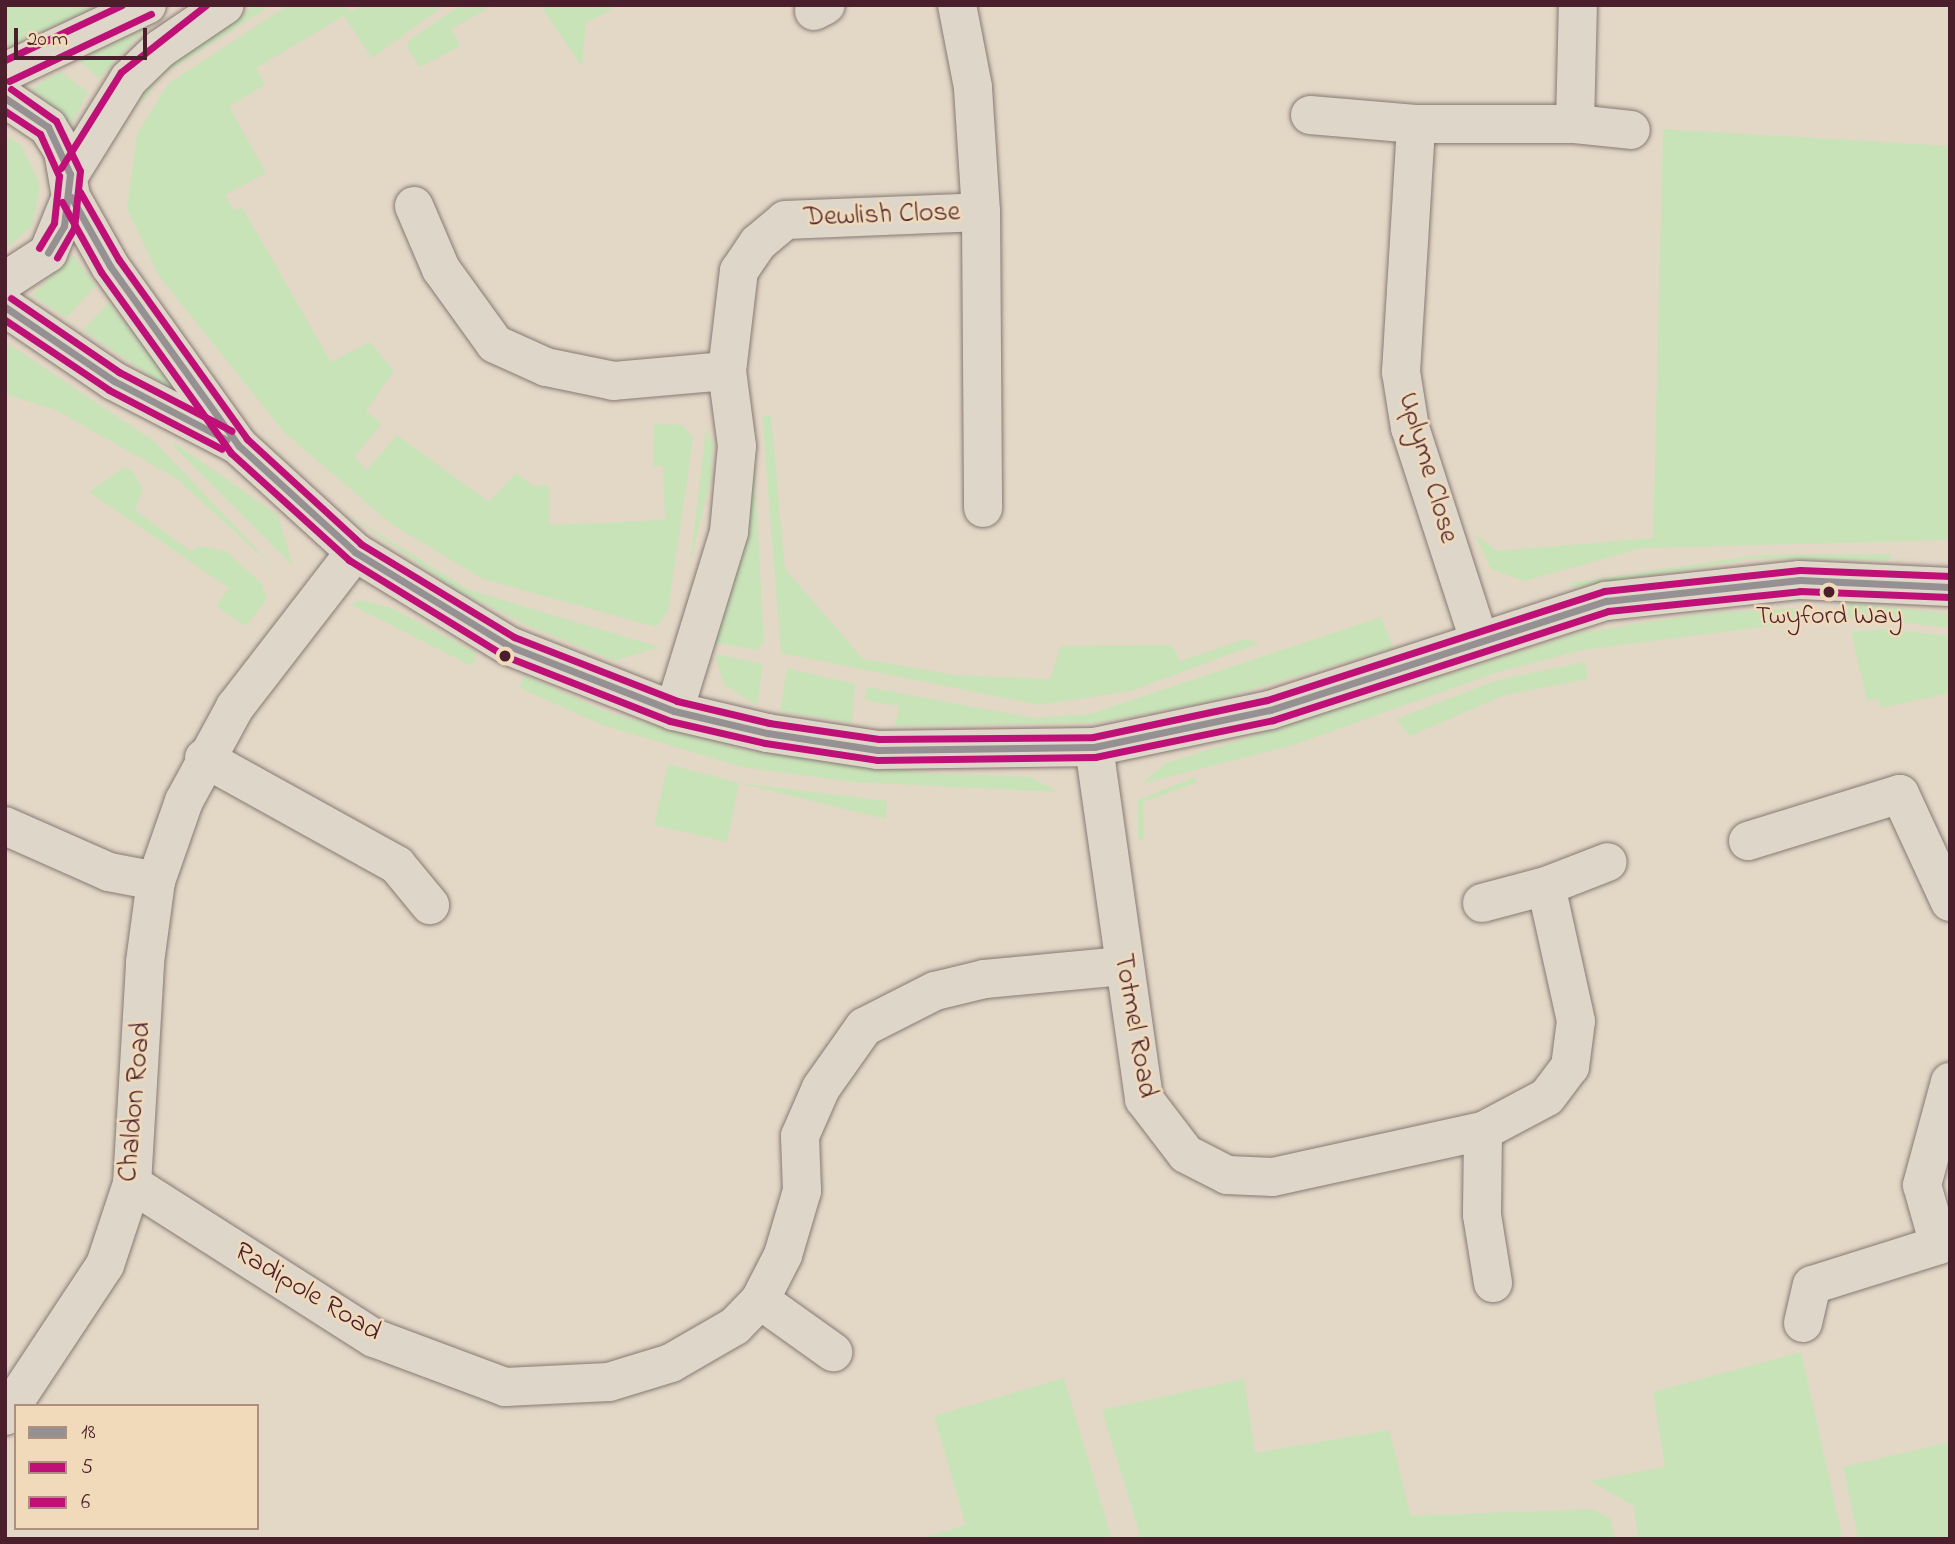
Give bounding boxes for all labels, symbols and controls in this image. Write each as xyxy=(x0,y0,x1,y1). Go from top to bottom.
scale bar xyxy=(18,14,150,58)
text: 20 m xyxy=(27,25,68,55)
street label: Dewlish Close xyxy=(803,196,961,236)
street label: Uplyme Close xyxy=(1389,389,1465,547)
marker: Twyford Way xyxy=(1822,585,1836,599)
place label: Twyford Way xyxy=(1756,602,1902,634)
unlabelled marker xyxy=(498,649,512,663)
street label: Totmel Road xyxy=(1105,951,1163,1101)
street label: Chaldon Road xyxy=(112,1021,160,1183)
street label: Radipole Road xyxy=(227,1236,387,1350)
legend xyxy=(14,1404,259,1530)
text: 18 xyxy=(81,1418,96,1448)
text: 5 xyxy=(81,1453,93,1483)
text: 6 xyxy=(81,1488,90,1518)

